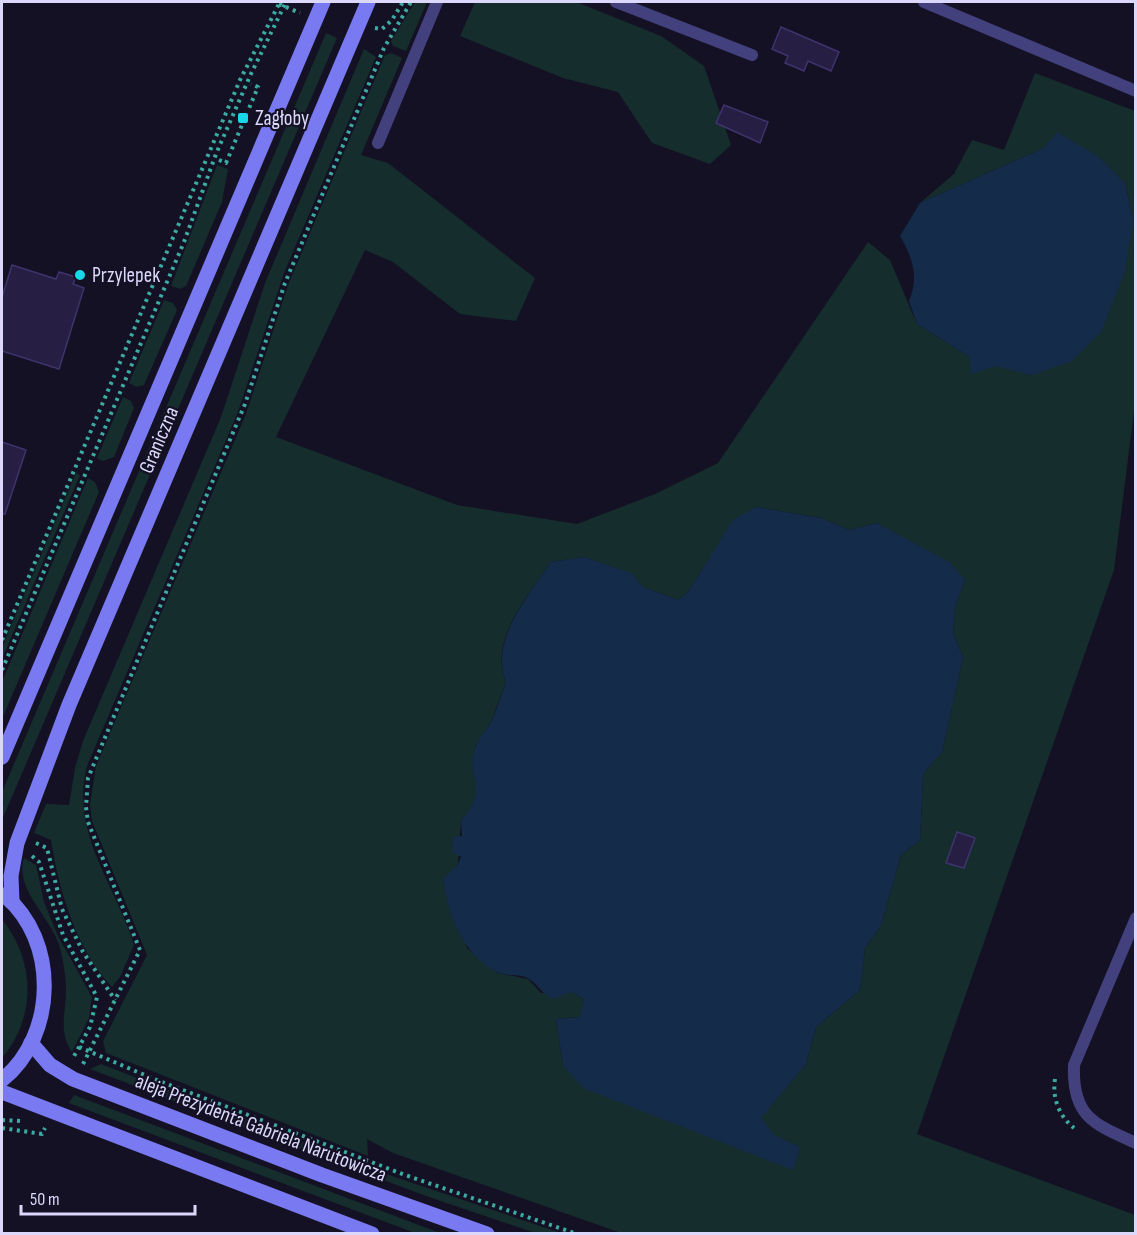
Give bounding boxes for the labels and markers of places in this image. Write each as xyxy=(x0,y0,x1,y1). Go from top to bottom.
place label: Zagłoby xyxy=(255,106,309,131)
marker: Zagłoby xyxy=(236,111,250,125)
place label: Przylepek xyxy=(92,263,160,288)
marker: Przylepek xyxy=(73,268,87,282)

